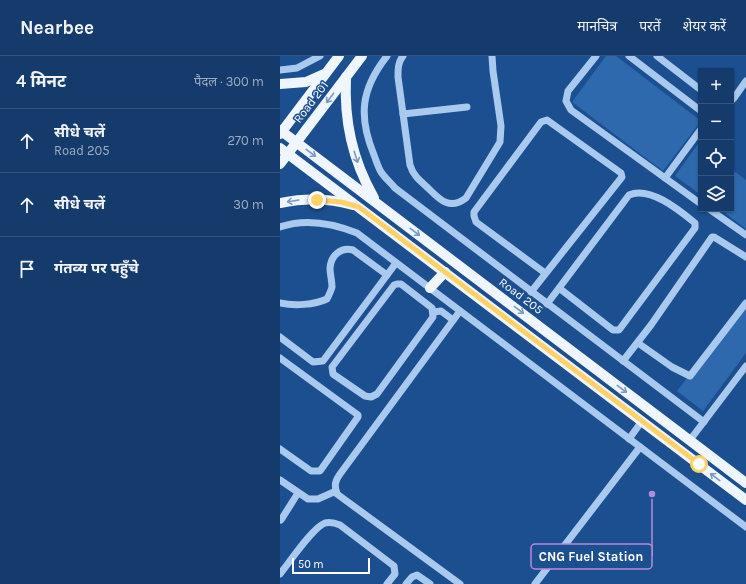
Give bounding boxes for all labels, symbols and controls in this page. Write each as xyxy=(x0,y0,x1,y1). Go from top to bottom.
text: Nearbee xyxy=(20,17,94,39)
text: मानचित्र xyxy=(577,18,617,35)
text: परतें xyxy=(639,18,661,35)
text: शेयर करें xyxy=(683,18,726,35)
map controls xyxy=(698,68,734,212)
button: + xyxy=(698,68,734,104)
text: 4 मिनट xyxy=(16,71,66,91)
text: पैदल · 300 m xyxy=(194,74,264,89)
street label: Road 201 xyxy=(291,78,331,126)
one-way arrow xyxy=(326,93,334,104)
button: − xyxy=(698,104,734,140)
text: सीधे चलें xyxy=(54,123,105,141)
icon: ahead xyxy=(16,130,38,152)
text: 270 m xyxy=(227,133,264,148)
button: locate xyxy=(698,140,734,176)
text: Road 205 xyxy=(54,143,110,158)
one-way arrow xyxy=(306,149,317,157)
one-way arrow xyxy=(353,150,360,163)
button: layers xyxy=(698,176,734,212)
route end xyxy=(308,191,326,209)
icon: ahead xyxy=(16,194,38,216)
text: सीधे चलें xyxy=(54,195,105,213)
text: 30 m xyxy=(233,197,264,212)
one-way arrow xyxy=(287,197,300,205)
one-way arrow xyxy=(409,227,420,236)
icon: arrive xyxy=(16,258,38,280)
text: गंतव्य पर पहुँचे xyxy=(54,259,139,277)
street label: Road 205 xyxy=(496,275,546,317)
one-way arrow xyxy=(513,306,524,314)
one-way arrow xyxy=(617,385,628,393)
route start xyxy=(690,455,708,473)
one-way arrow xyxy=(709,472,720,481)
callout: CNG Fuel Station xyxy=(531,544,652,569)
text: CNG Fuel Station xyxy=(539,549,643,564)
scale bar xyxy=(292,556,370,575)
text: 50 m xyxy=(298,558,324,571)

